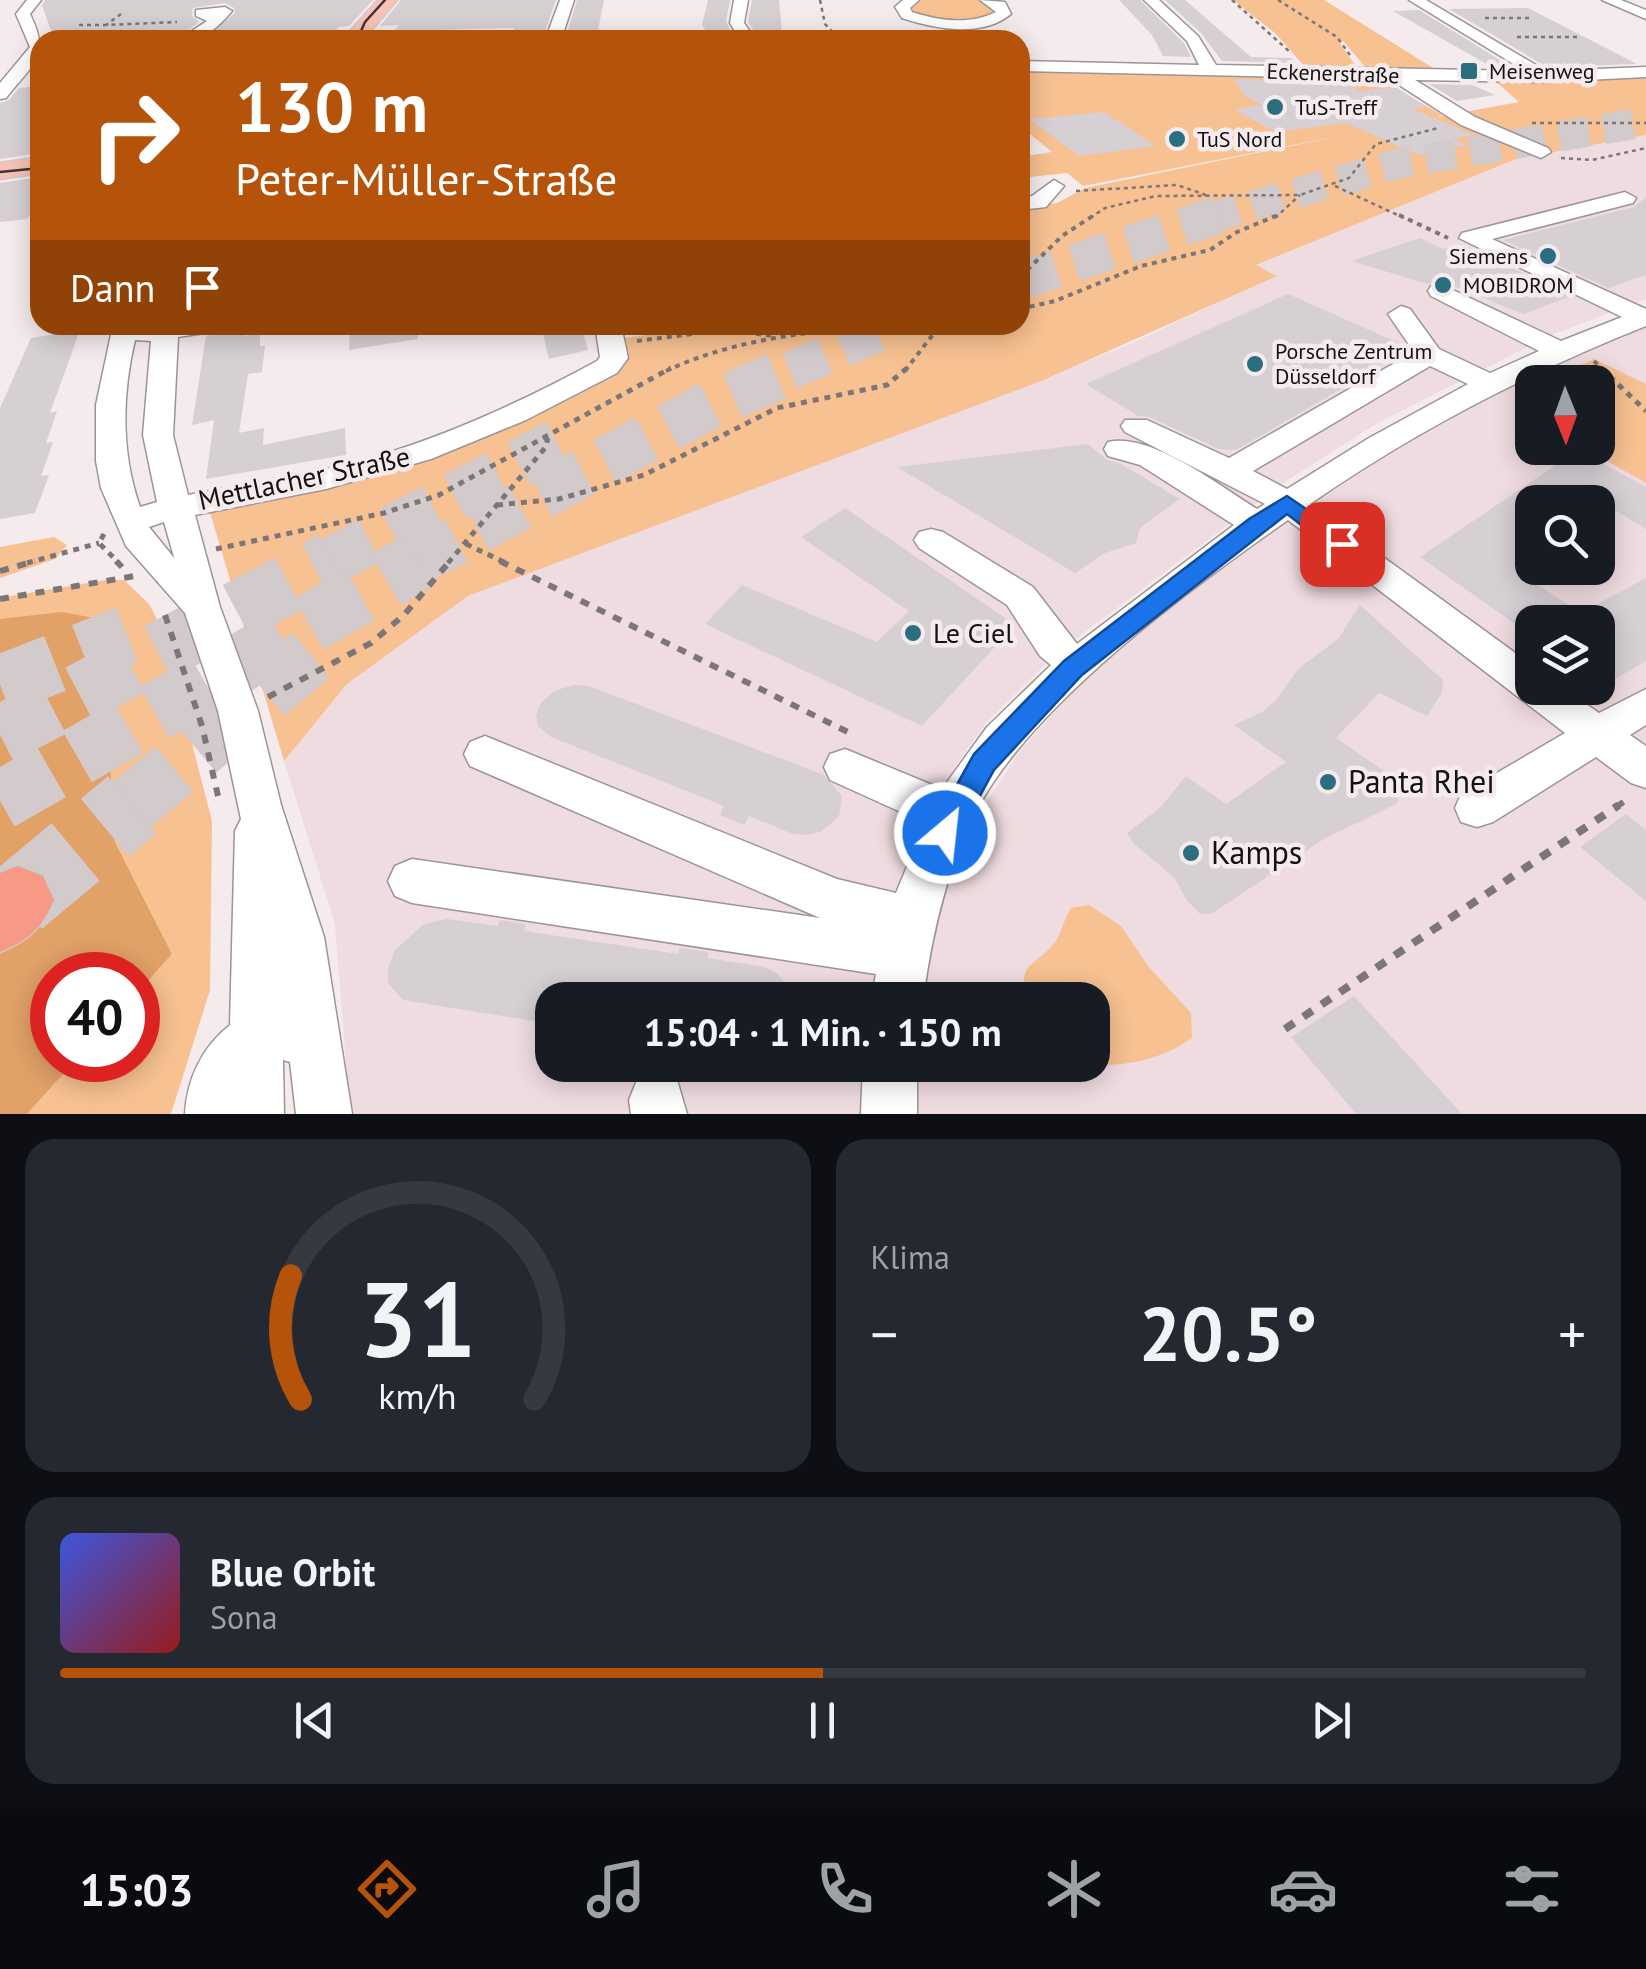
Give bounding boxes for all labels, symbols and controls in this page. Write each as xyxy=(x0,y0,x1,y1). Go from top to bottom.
street label: Eckenerstraße xyxy=(1266,57,1400,89)
place label: Meisenweg xyxy=(1489,57,1595,85)
marker: Meisenweg xyxy=(1458,60,1480,82)
text: 130 m xyxy=(235,61,428,151)
icon: right xyxy=(70,70,200,200)
place label: TuS-Treff xyxy=(1295,93,1378,121)
marker: TuS-Treff xyxy=(1264,96,1286,118)
place label: TuS Nord xyxy=(1197,125,1282,153)
marker: TuS Nord xyxy=(1166,128,1188,150)
text: Peter-Müller-Straße xyxy=(235,149,617,207)
place label: Siemens xyxy=(1449,242,1528,270)
marker: Siemens xyxy=(1537,245,1559,267)
icon: arrive xyxy=(175,260,230,315)
text: Dann xyxy=(70,263,155,312)
place label: MOBIDROM xyxy=(1463,271,1574,299)
marker: MOBIDROM xyxy=(1432,274,1454,296)
place label: Porsche Zentrum Düsseldorf xyxy=(1275,337,1432,390)
marker: Porsche Zentrum Düsseldorf xyxy=(1244,353,1266,375)
north arrow xyxy=(1515,365,1615,465)
map controls xyxy=(1515,365,1615,705)
street label: Mettlacher Straße xyxy=(195,437,413,518)
button: search xyxy=(1515,485,1615,585)
pin xyxy=(1300,502,1385,587)
icon: arrive xyxy=(1315,517,1370,572)
button: layers xyxy=(1515,605,1615,705)
place label: Le Ciel xyxy=(933,614,1013,651)
marker: Le Ciel xyxy=(902,622,924,644)
place label: Panta Rhei xyxy=(1348,760,1495,802)
marker: Panta Rhei xyxy=(1317,771,1339,793)
position arrow xyxy=(893,781,997,885)
place label: Kamps xyxy=(1211,831,1302,873)
marker: Kamps xyxy=(1180,842,1202,864)
speed limit sign: 40 xyxy=(30,952,160,1082)
text: 15:04 · 1 Min. · 150 m xyxy=(643,1007,1002,1056)
text: Klima xyxy=(871,1236,950,1278)
text: 31 xyxy=(359,1251,477,1386)
text: 20.5° xyxy=(1139,1285,1318,1382)
text: − xyxy=(871,1298,898,1369)
text: + xyxy=(1558,1298,1586,1369)
text: km/h xyxy=(379,1373,457,1419)
text: Blue Orbit xyxy=(210,1547,375,1596)
text: Sona xyxy=(210,1596,278,1638)
icon: previous xyxy=(287,1693,342,1748)
icon: pause xyxy=(795,1693,850,1748)
icon: next xyxy=(1304,1693,1359,1748)
icon: directions xyxy=(352,1854,422,1924)
icon: music xyxy=(581,1854,651,1924)
icon: phone xyxy=(810,1854,880,1924)
icon: climate xyxy=(1039,1854,1109,1924)
icon: car xyxy=(1268,1854,1338,1924)
icon: filters xyxy=(1497,1854,1567,1924)
text: 15:03 xyxy=(79,1860,194,1918)

